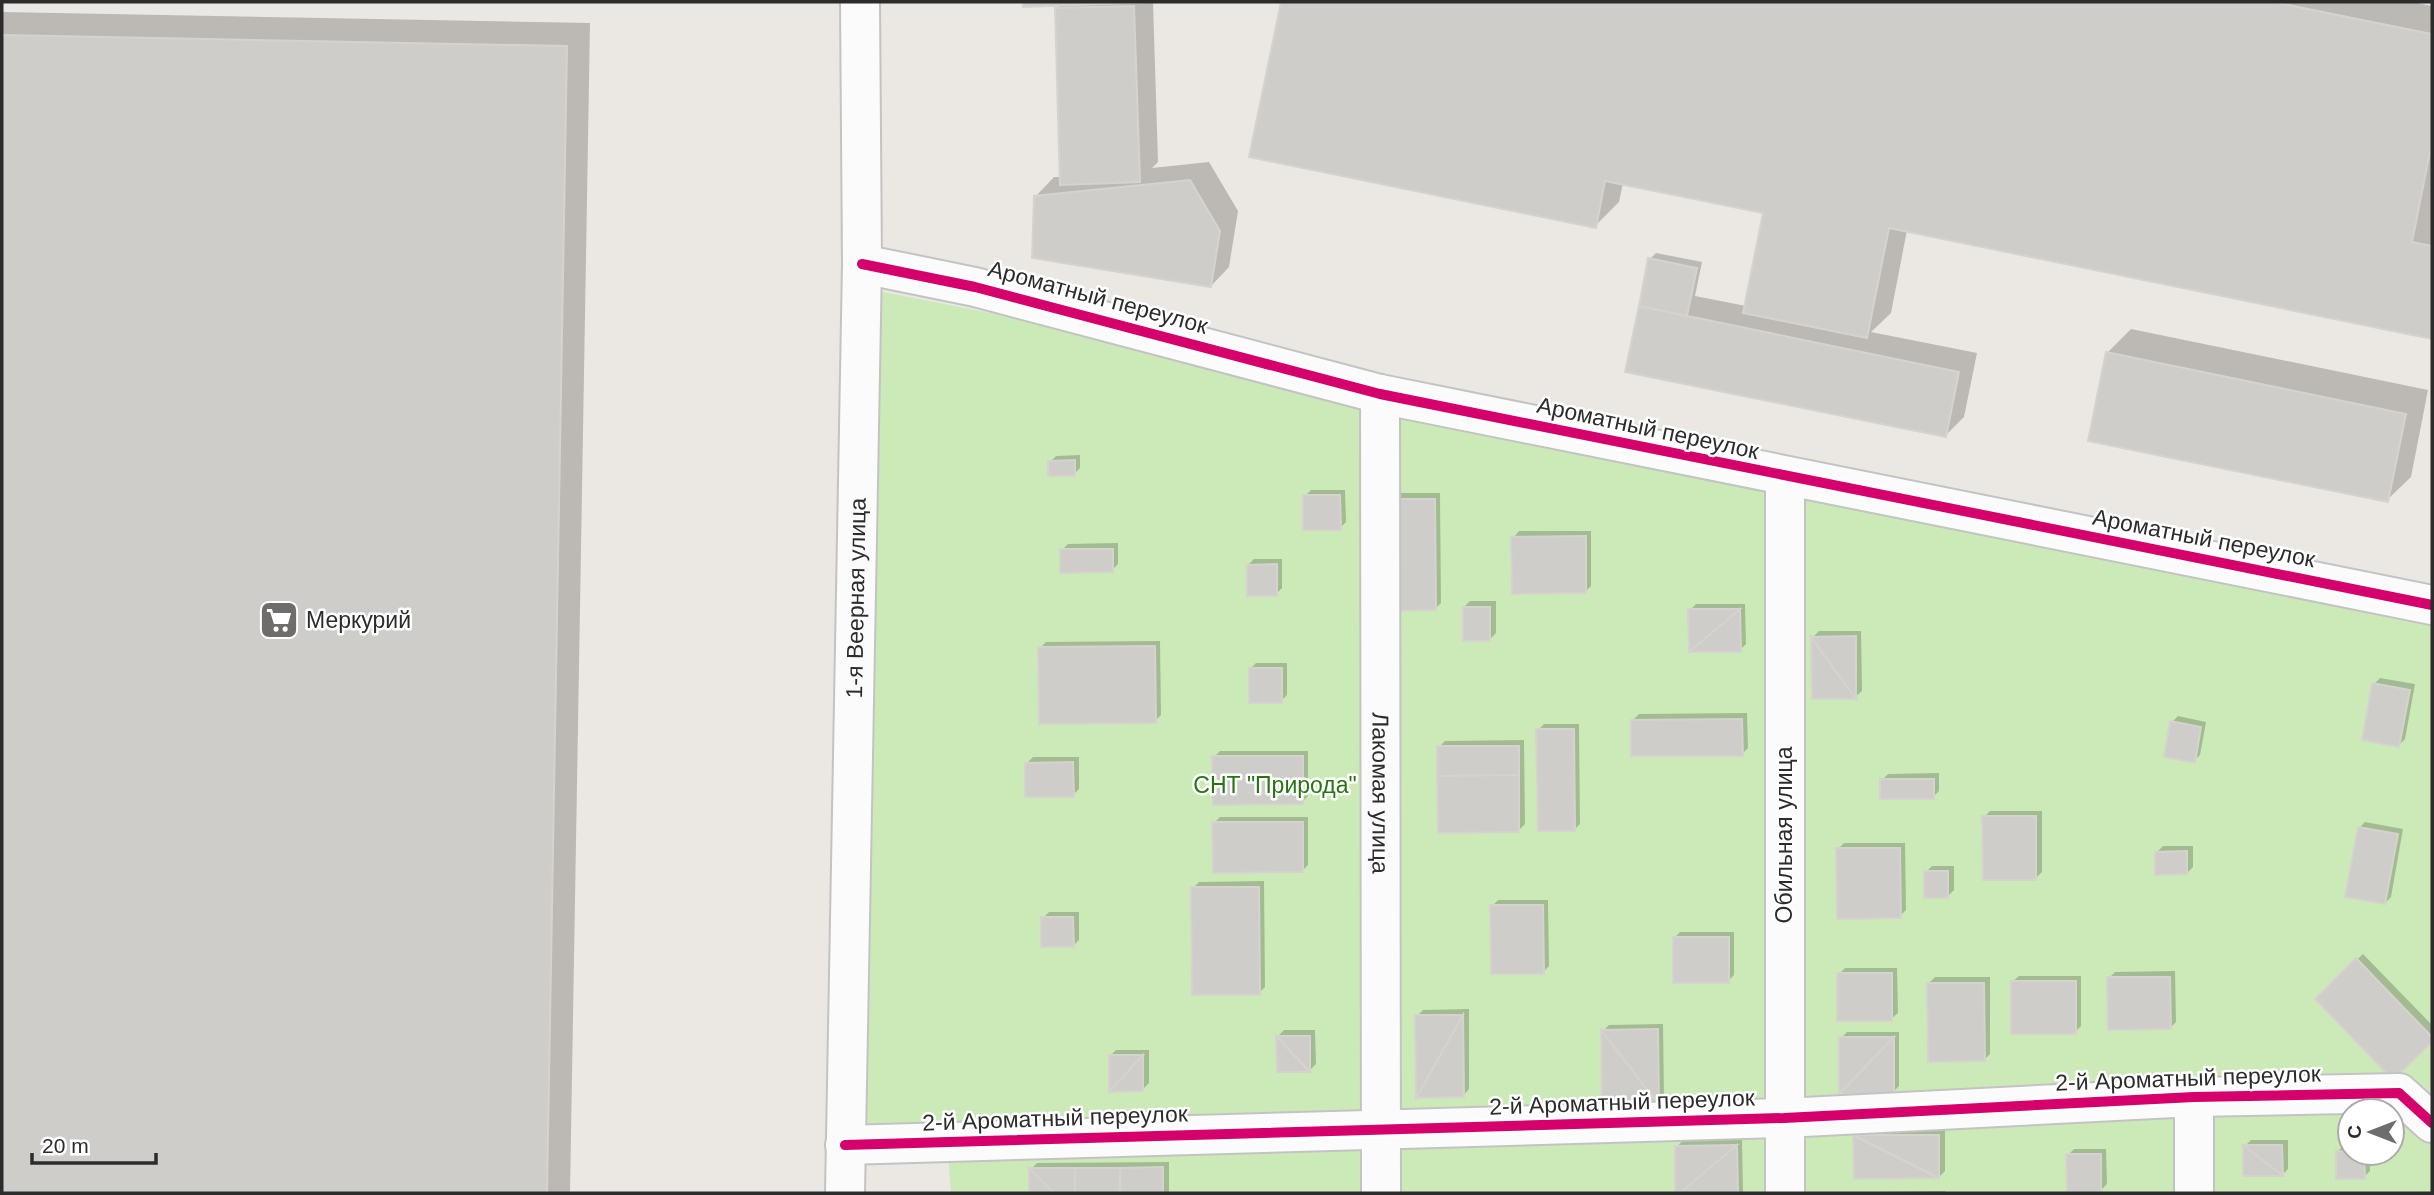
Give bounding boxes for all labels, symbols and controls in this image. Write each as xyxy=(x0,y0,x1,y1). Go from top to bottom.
street label: Ароматный переулок xyxy=(985,255,1211,339)
street label: Ароматный переулок xyxy=(1535,392,1762,464)
street label: 1-я Веерная улица xyxy=(841,497,871,699)
street label: Ароматный переулок xyxy=(2091,504,2318,573)
supermarket icon: Меркурий xyxy=(258,599,300,641)
place label: Меркурий xyxy=(306,607,411,633)
street label: Лакомая улица xyxy=(1367,712,1394,874)
street label: Обильная улица xyxy=(1771,746,1797,923)
park label: СНТ "Природа" xyxy=(1193,772,1357,798)
street label: 2-й Ароматный переулок xyxy=(2055,1060,2322,1096)
street label: 2-й Ароматный переулок xyxy=(1489,1084,1756,1120)
north arrow xyxy=(2336,1097,2406,1167)
street label: 2-й Ароматный переулок xyxy=(922,1100,1189,1136)
scale bar xyxy=(32,1122,156,1166)
text: С xyxy=(2344,1125,2365,1139)
text: 20 m xyxy=(42,1134,89,1157)

